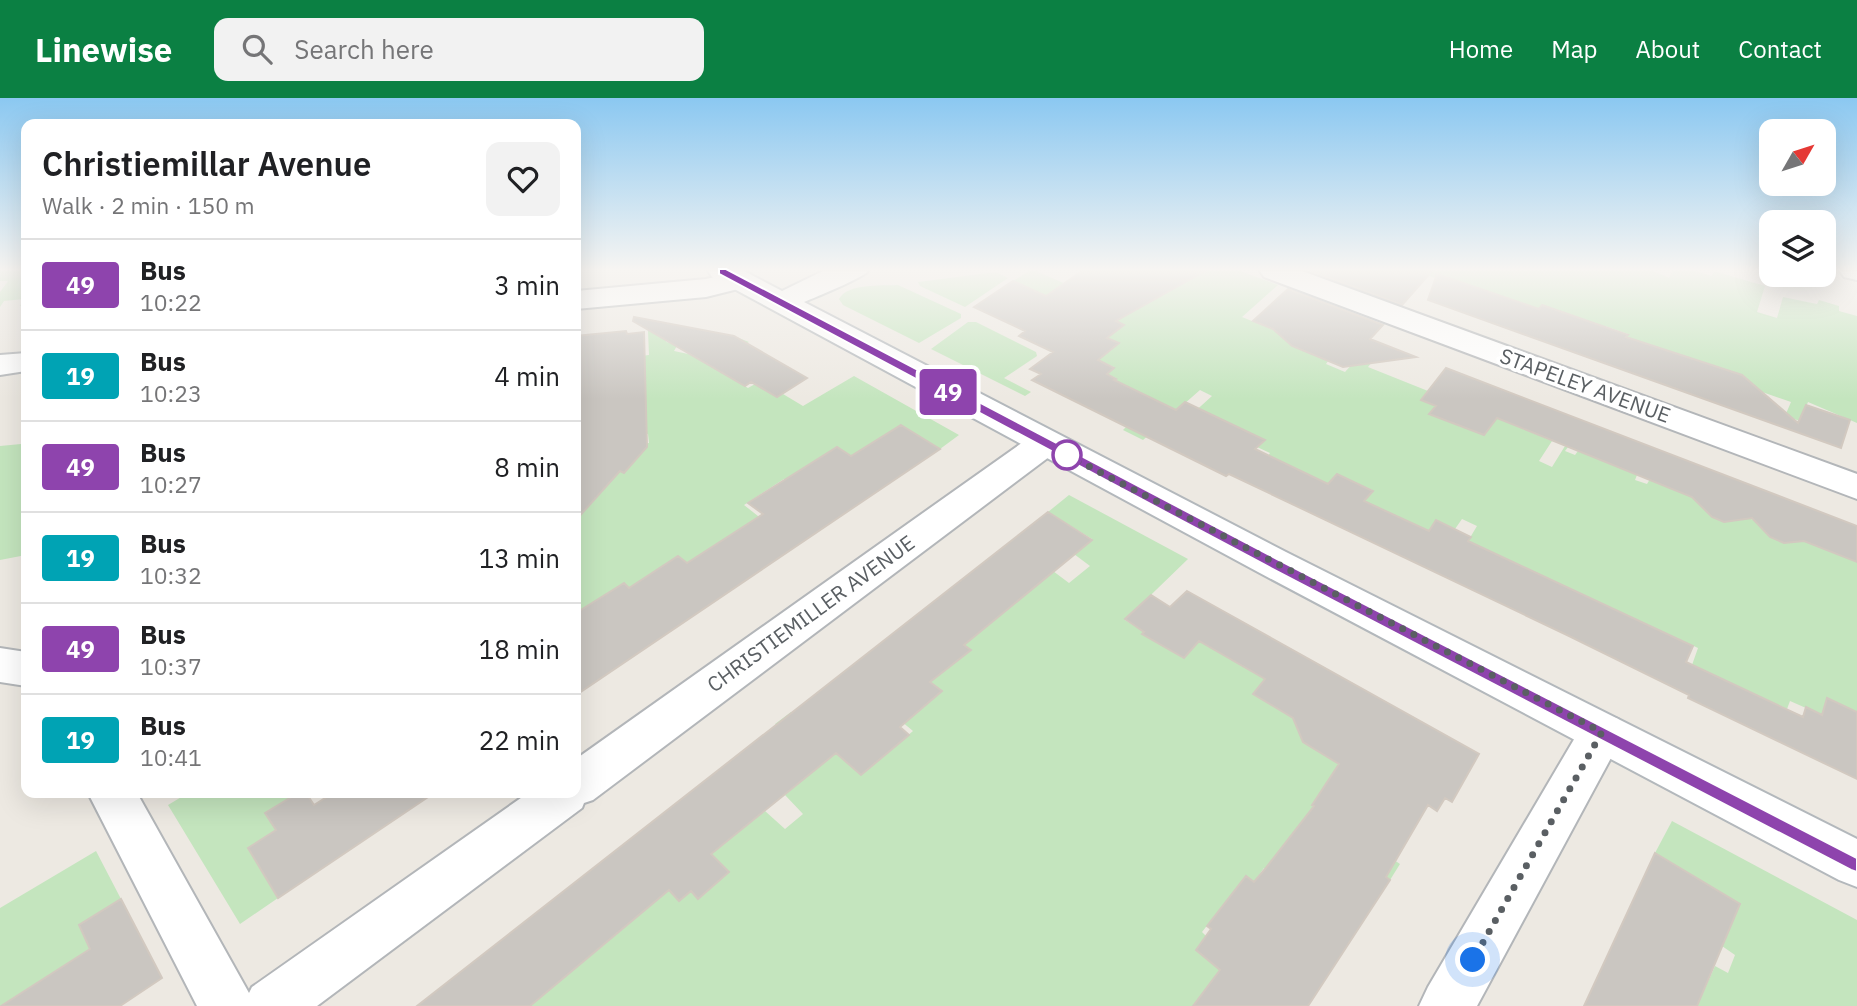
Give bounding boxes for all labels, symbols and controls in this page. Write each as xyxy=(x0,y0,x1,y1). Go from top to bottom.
search box xyxy=(214,18,704,81)
text: Linewise xyxy=(35,28,172,71)
icon: search xyxy=(238,30,276,68)
text: Search here xyxy=(294,32,434,66)
text: Home xyxy=(1449,33,1513,65)
text: Map xyxy=(1551,33,1597,65)
text: About xyxy=(1635,33,1700,65)
text: Contact xyxy=(1738,33,1822,65)
north arrow xyxy=(1759,119,1836,196)
map controls xyxy=(1759,119,1836,287)
text: Christiemillar Avenue xyxy=(42,142,371,185)
button: heart xyxy=(486,142,560,216)
text: Walk · 2 min · 150 m xyxy=(42,190,255,220)
button: layers xyxy=(1759,210,1836,287)
text: Bus xyxy=(140,253,186,287)
text: 3 min xyxy=(494,268,560,302)
text: 49 xyxy=(66,269,95,301)
text: 10:22 xyxy=(140,287,202,317)
street label: STAPELEY AVENUE xyxy=(1496,341,1675,429)
text: Bus xyxy=(140,344,186,378)
text: 4 min xyxy=(494,359,560,393)
text: 19 xyxy=(66,360,95,392)
line badge: 49 xyxy=(916,369,979,415)
text: 49 xyxy=(934,376,962,408)
text: 10:23 xyxy=(140,378,202,408)
text: Bus xyxy=(140,435,186,469)
unlabelled marker xyxy=(1052,440,1082,470)
text: 8 min xyxy=(494,450,560,484)
text: 49 xyxy=(66,451,95,483)
text: 10:27 xyxy=(140,469,202,499)
text: Bus xyxy=(140,526,186,560)
street label: CHRISTIEMILLER AVENUE xyxy=(701,528,920,698)
text: 13 min xyxy=(479,541,560,575)
text: 19 xyxy=(66,542,95,574)
text: 10:32 xyxy=(140,560,202,590)
text: Bus xyxy=(140,617,186,651)
text: 18 min xyxy=(479,632,560,666)
text: 49 xyxy=(66,633,95,665)
text: 10:37 xyxy=(140,651,202,681)
text: Bus xyxy=(140,708,186,742)
text: 22 min xyxy=(479,723,560,757)
text: 19 xyxy=(66,724,95,756)
text: 10:41 xyxy=(140,742,202,772)
your location xyxy=(1455,942,1490,977)

